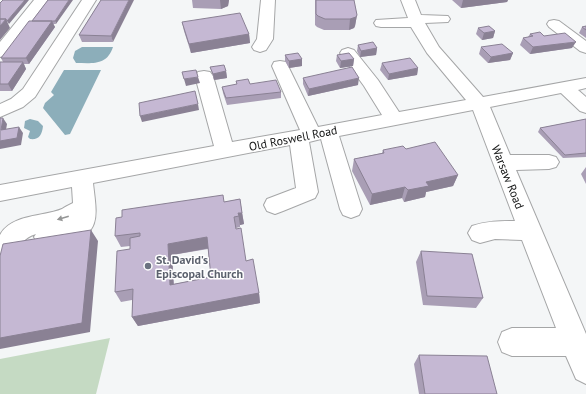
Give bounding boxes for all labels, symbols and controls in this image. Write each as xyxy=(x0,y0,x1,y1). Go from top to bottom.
street label: Old Roswell Road xyxy=(247,122,339,154)
street label: Warsaw Road xyxy=(488,143,528,211)
one-way arrow xyxy=(57,215,69,221)
place label: St. David's Episcopal Church xyxy=(156,252,243,281)
marker: St. David's Episcopal Church xyxy=(143,261,153,271)

